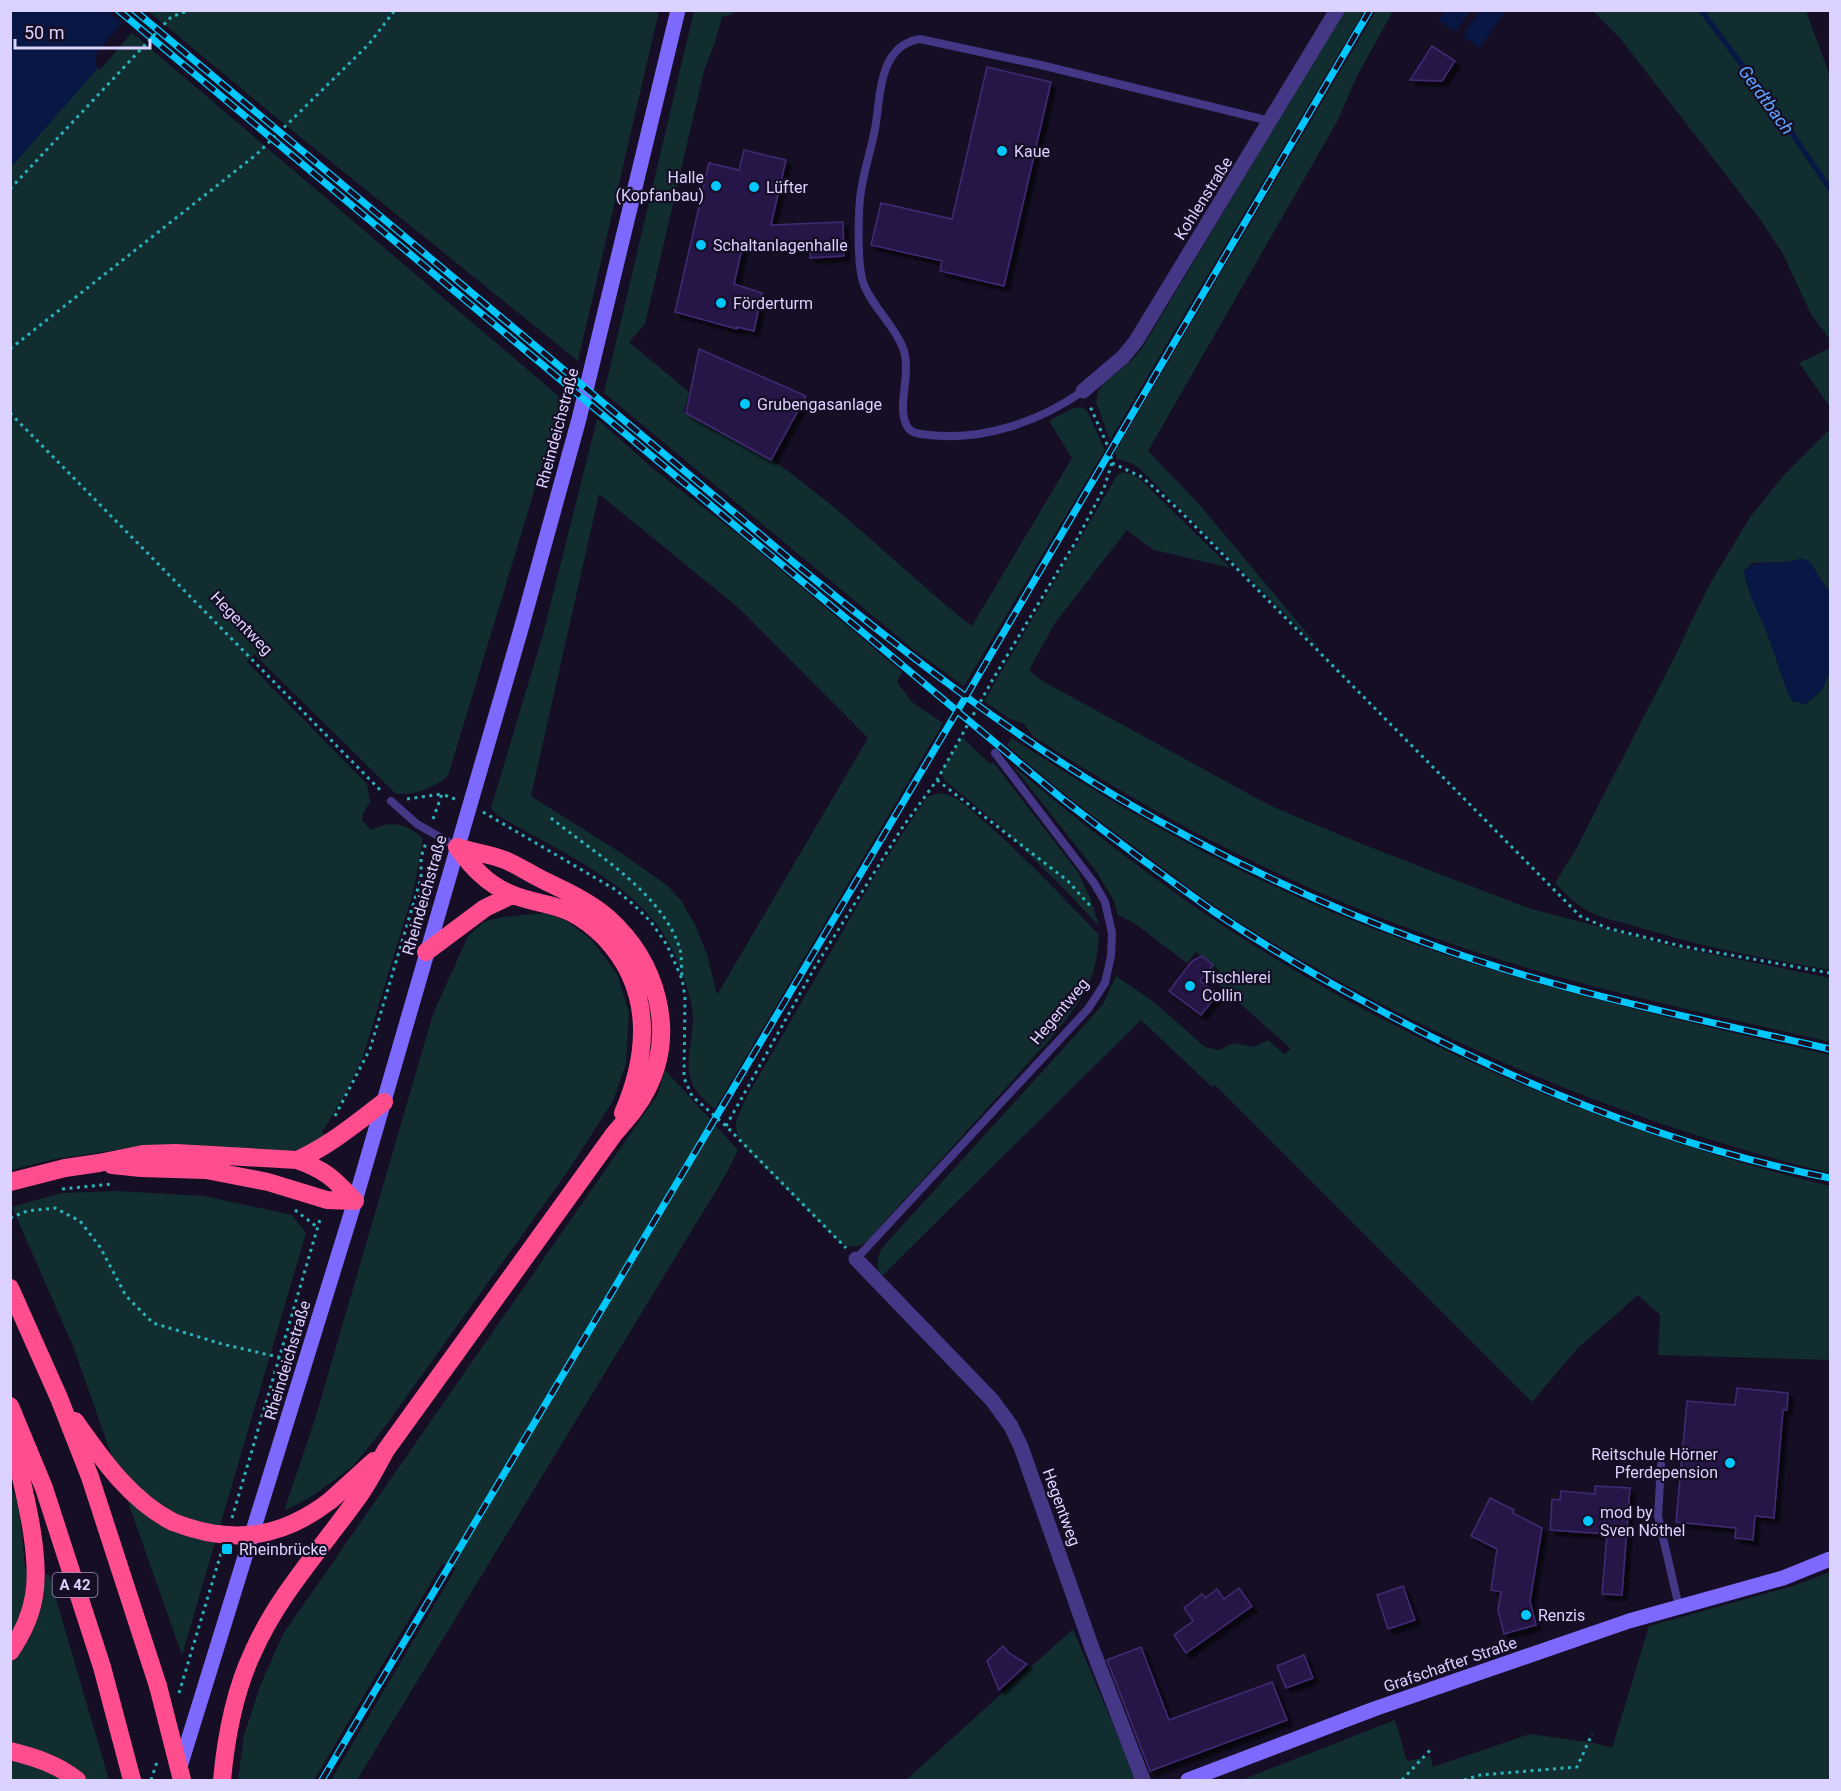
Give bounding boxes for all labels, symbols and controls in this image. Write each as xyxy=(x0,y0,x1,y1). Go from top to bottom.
scale bar xyxy=(15,12,150,50)
text: 50 m xyxy=(24,22,64,43)
water label: Gerdtbach xyxy=(1734,61,1799,138)
place label: Kaue xyxy=(1014,142,1050,161)
marker: Kaue xyxy=(995,144,1009,158)
street label: Kohlenstraße xyxy=(1170,153,1236,243)
place label: Halle (Kopfanbau) xyxy=(615,168,704,205)
place label: Lüfter xyxy=(766,178,808,197)
marker: Halle (Kopfanbau) xyxy=(709,179,723,193)
marker: Lüfter xyxy=(747,180,761,194)
place label: Schaltanlagenhalle xyxy=(713,236,848,255)
marker: Schaltanlagenhalle xyxy=(694,238,708,252)
place label: Förderturm xyxy=(733,294,813,313)
marker: Förderturm xyxy=(714,296,728,310)
street label: Rheindeichstraße xyxy=(532,366,583,490)
place label: Grubengasanlage xyxy=(757,395,882,414)
marker: Grubengasanlage xyxy=(738,397,752,411)
street label: Hegentweg xyxy=(207,588,277,659)
street label: Rheindeichstraße xyxy=(398,833,451,957)
place label: Tischlerei Collin xyxy=(1202,968,1271,1005)
street label: Hegentweg xyxy=(1026,974,1093,1048)
marker: Tischlerei Collin xyxy=(1183,979,1197,993)
street label: Rheindeichstraße xyxy=(260,1298,315,1422)
place label: Reitschule Hörner Pferdepension xyxy=(1591,1445,1719,1482)
marker: Reitschule Hörner Pferdepension xyxy=(1723,1456,1737,1470)
street label: Hegentweg xyxy=(1039,1466,1084,1548)
place label: mod by Sven Nöthel xyxy=(1600,1503,1685,1540)
marker: mod by Sven Nöthel xyxy=(1581,1514,1595,1528)
place label: Rheinbrücke xyxy=(239,1540,327,1559)
marker: Rheinbrücke xyxy=(220,1542,234,1556)
road number: A 42 xyxy=(52,1573,98,1597)
place label: Renzis xyxy=(1538,1606,1585,1625)
marker: Renzis xyxy=(1519,1608,1533,1622)
street label: Grafschafter Straße xyxy=(1381,1633,1519,1696)

